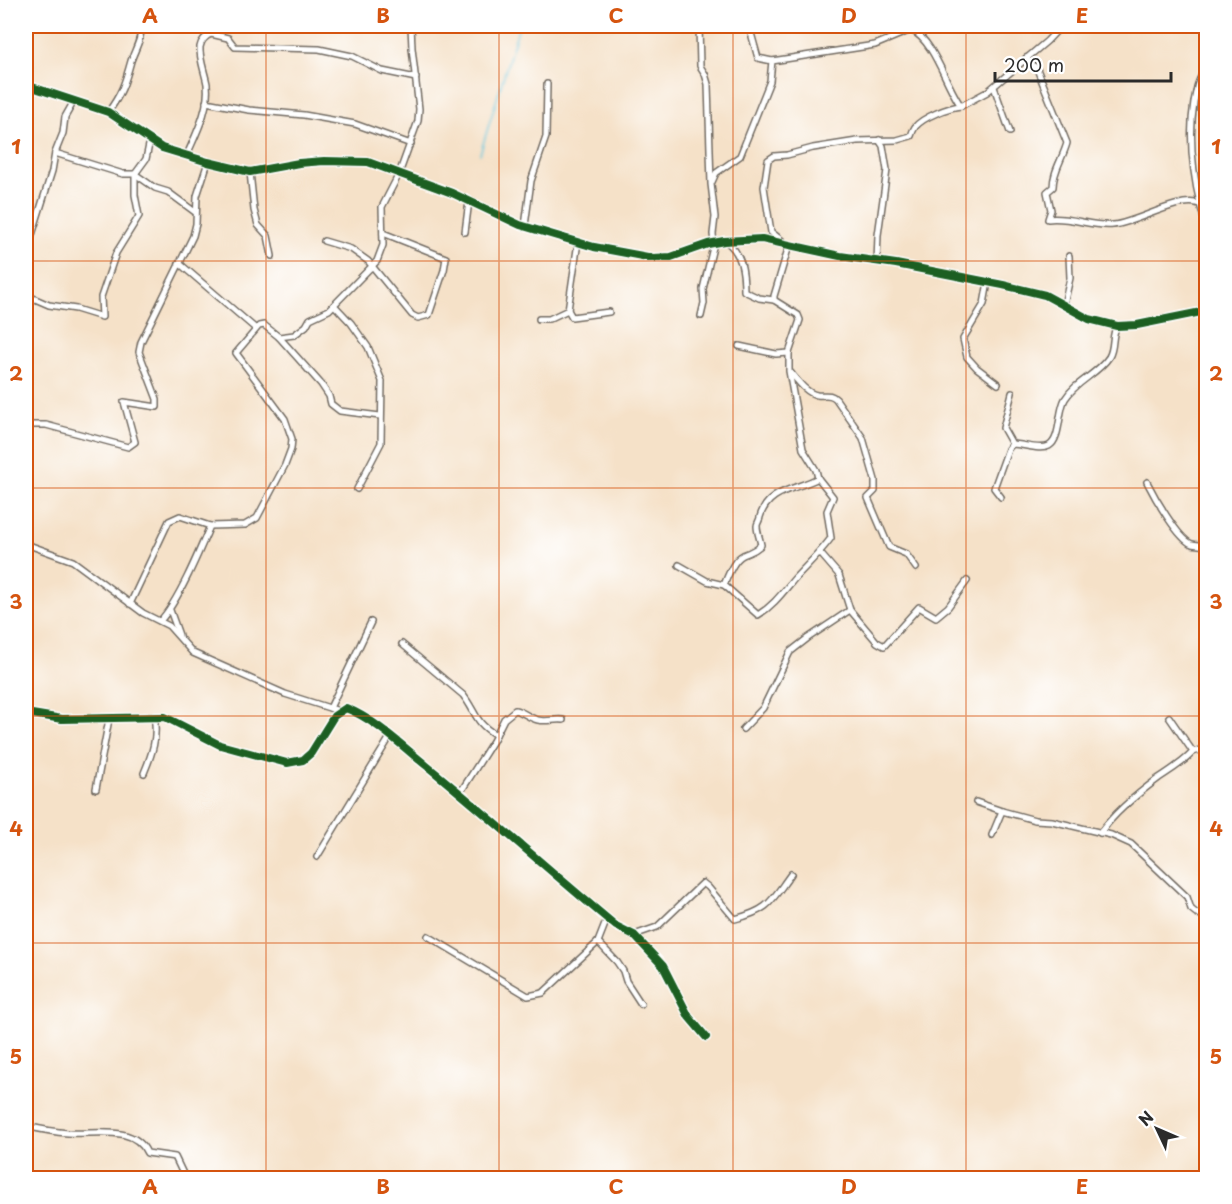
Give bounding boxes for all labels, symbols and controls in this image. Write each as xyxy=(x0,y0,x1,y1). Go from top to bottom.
text: A xyxy=(142,0,158,30)
text: B xyxy=(376,0,390,30)
text: C xyxy=(608,0,624,30)
text: D xyxy=(841,0,857,30)
text: E xyxy=(1076,0,1088,30)
scale bar xyxy=(995,45,1170,83)
text: 200 m xyxy=(1004,51,1064,78)
text: 1 xyxy=(11,131,21,161)
text: 1 xyxy=(1211,131,1221,161)
text: 2 xyxy=(9,358,23,388)
text: 2 xyxy=(1209,358,1223,388)
text: 3 xyxy=(9,586,23,616)
text: 3 xyxy=(1209,586,1223,616)
text: 4 xyxy=(9,813,23,843)
text: 4 xyxy=(1209,813,1223,843)
text: 5 xyxy=(10,1041,22,1071)
text: 5 xyxy=(1210,1041,1222,1071)
north arrow xyxy=(1127,1099,1187,1159)
text: N xyxy=(1132,1105,1159,1131)
text: A xyxy=(142,1171,158,1201)
text: B xyxy=(376,1171,390,1201)
text: C xyxy=(608,1171,624,1201)
text: D xyxy=(841,1171,857,1201)
text: E xyxy=(1076,1171,1088,1201)

